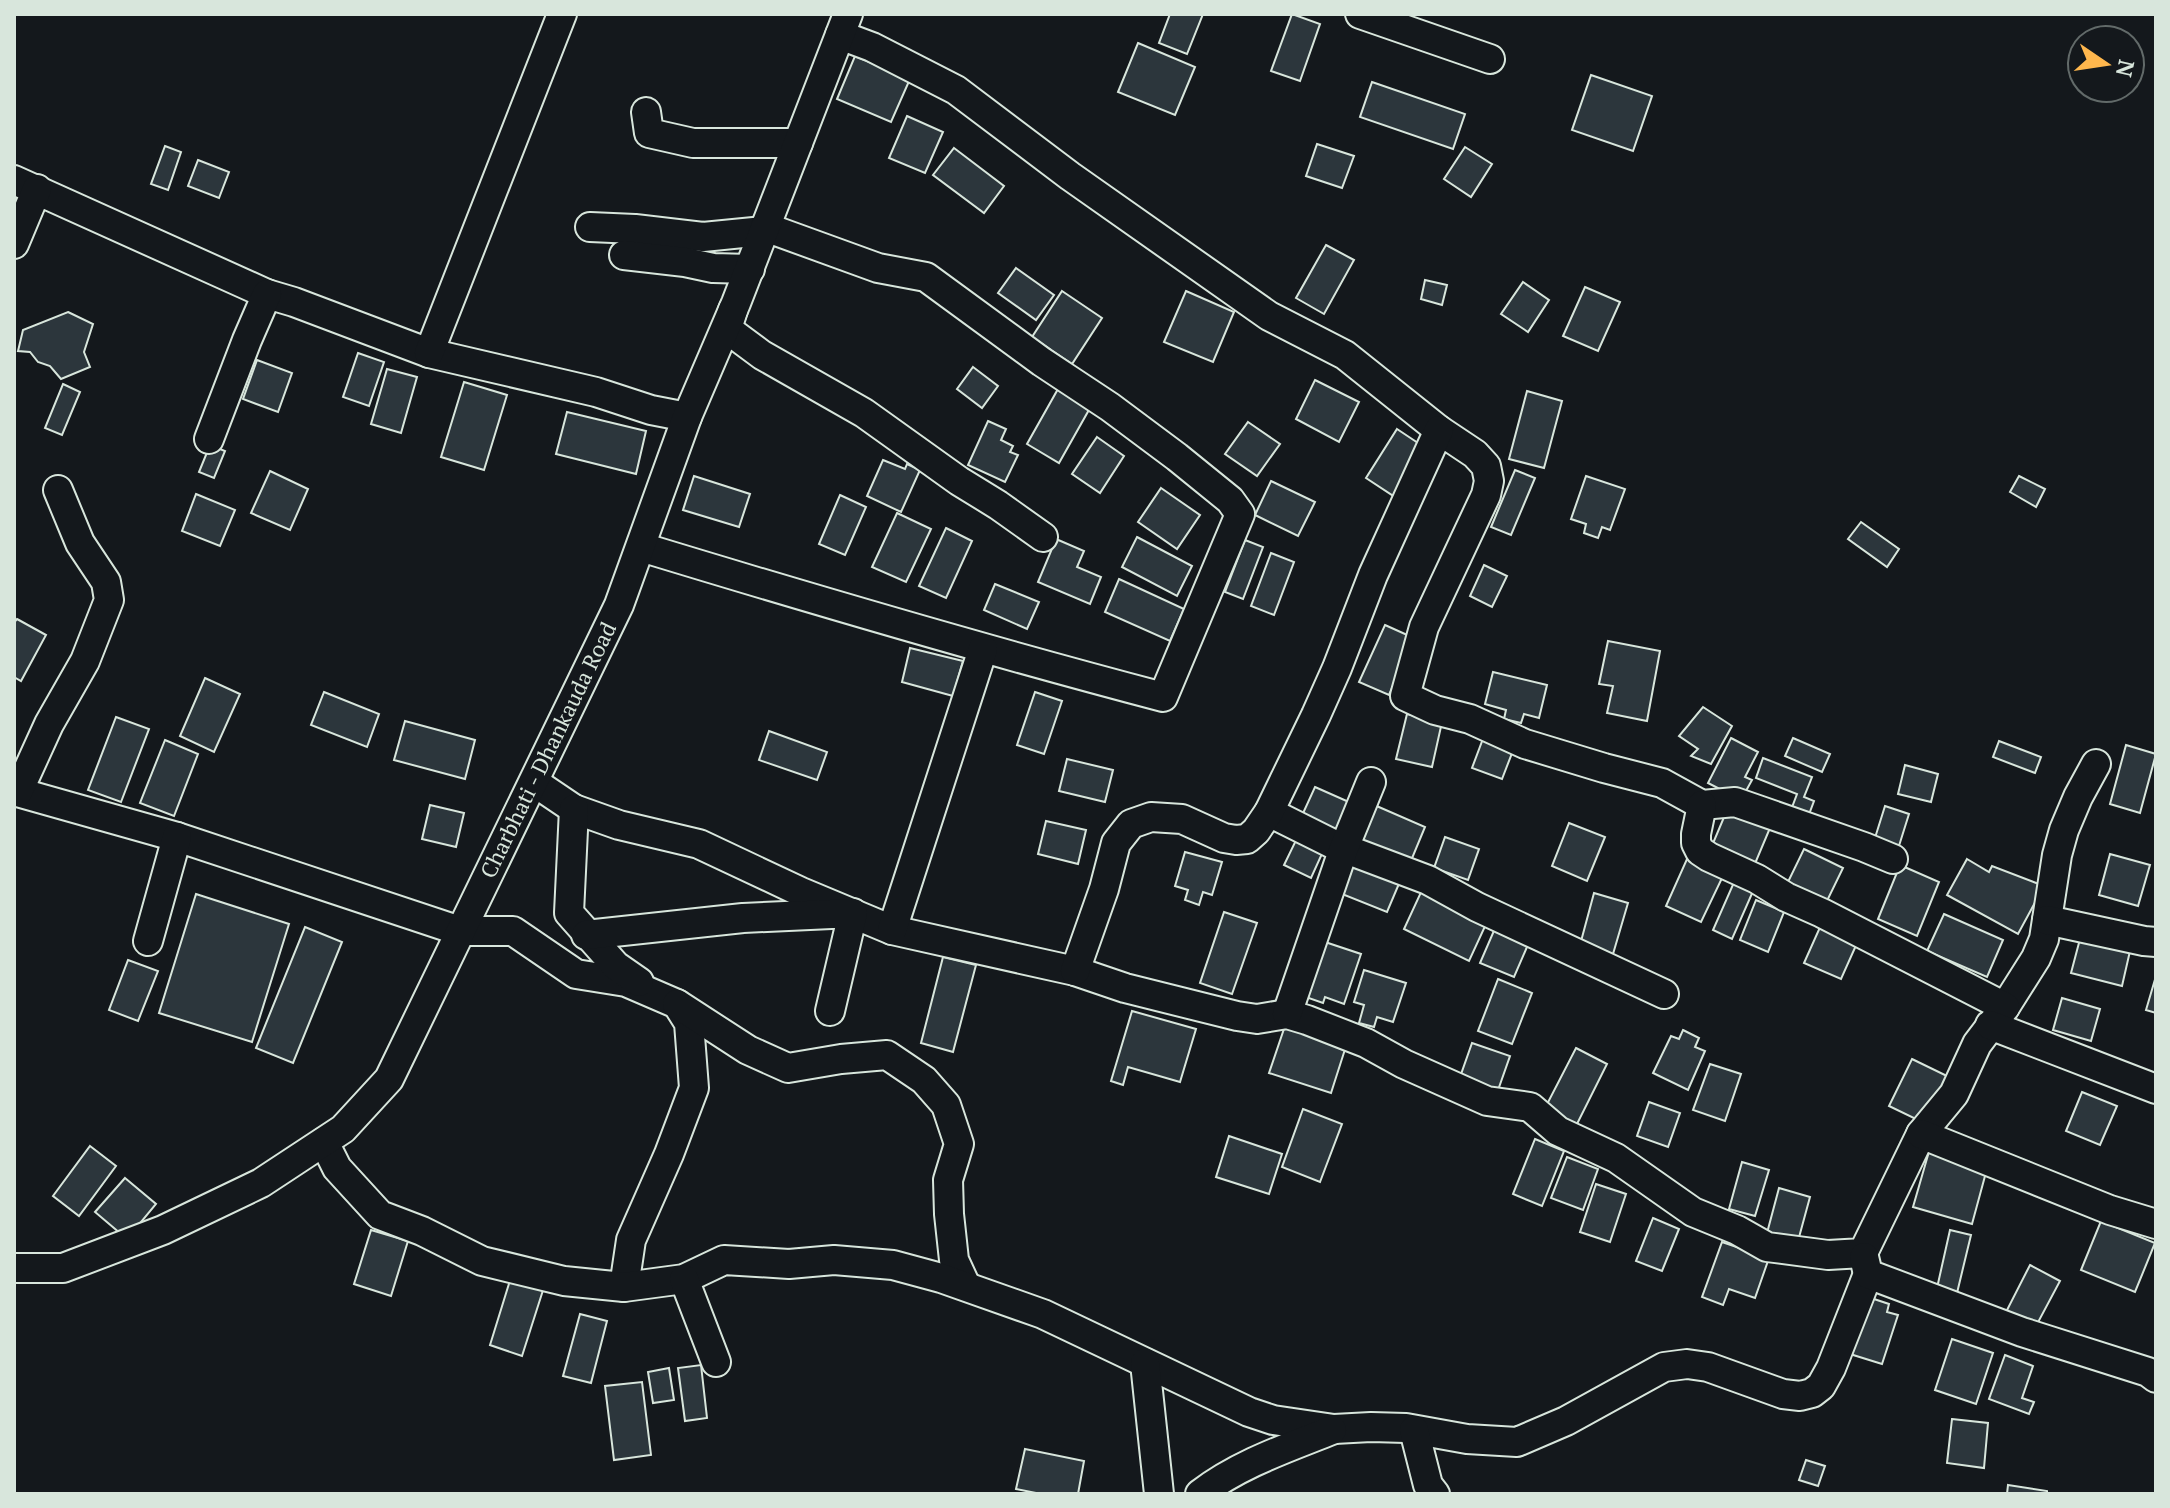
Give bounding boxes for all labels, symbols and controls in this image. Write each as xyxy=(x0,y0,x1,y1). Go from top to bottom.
north arrow xyxy=(2066,24,2146,104)
text: N xyxy=(2110,57,2142,80)
street label: Charbhati - Dhankauda Road xyxy=(473,617,622,883)

